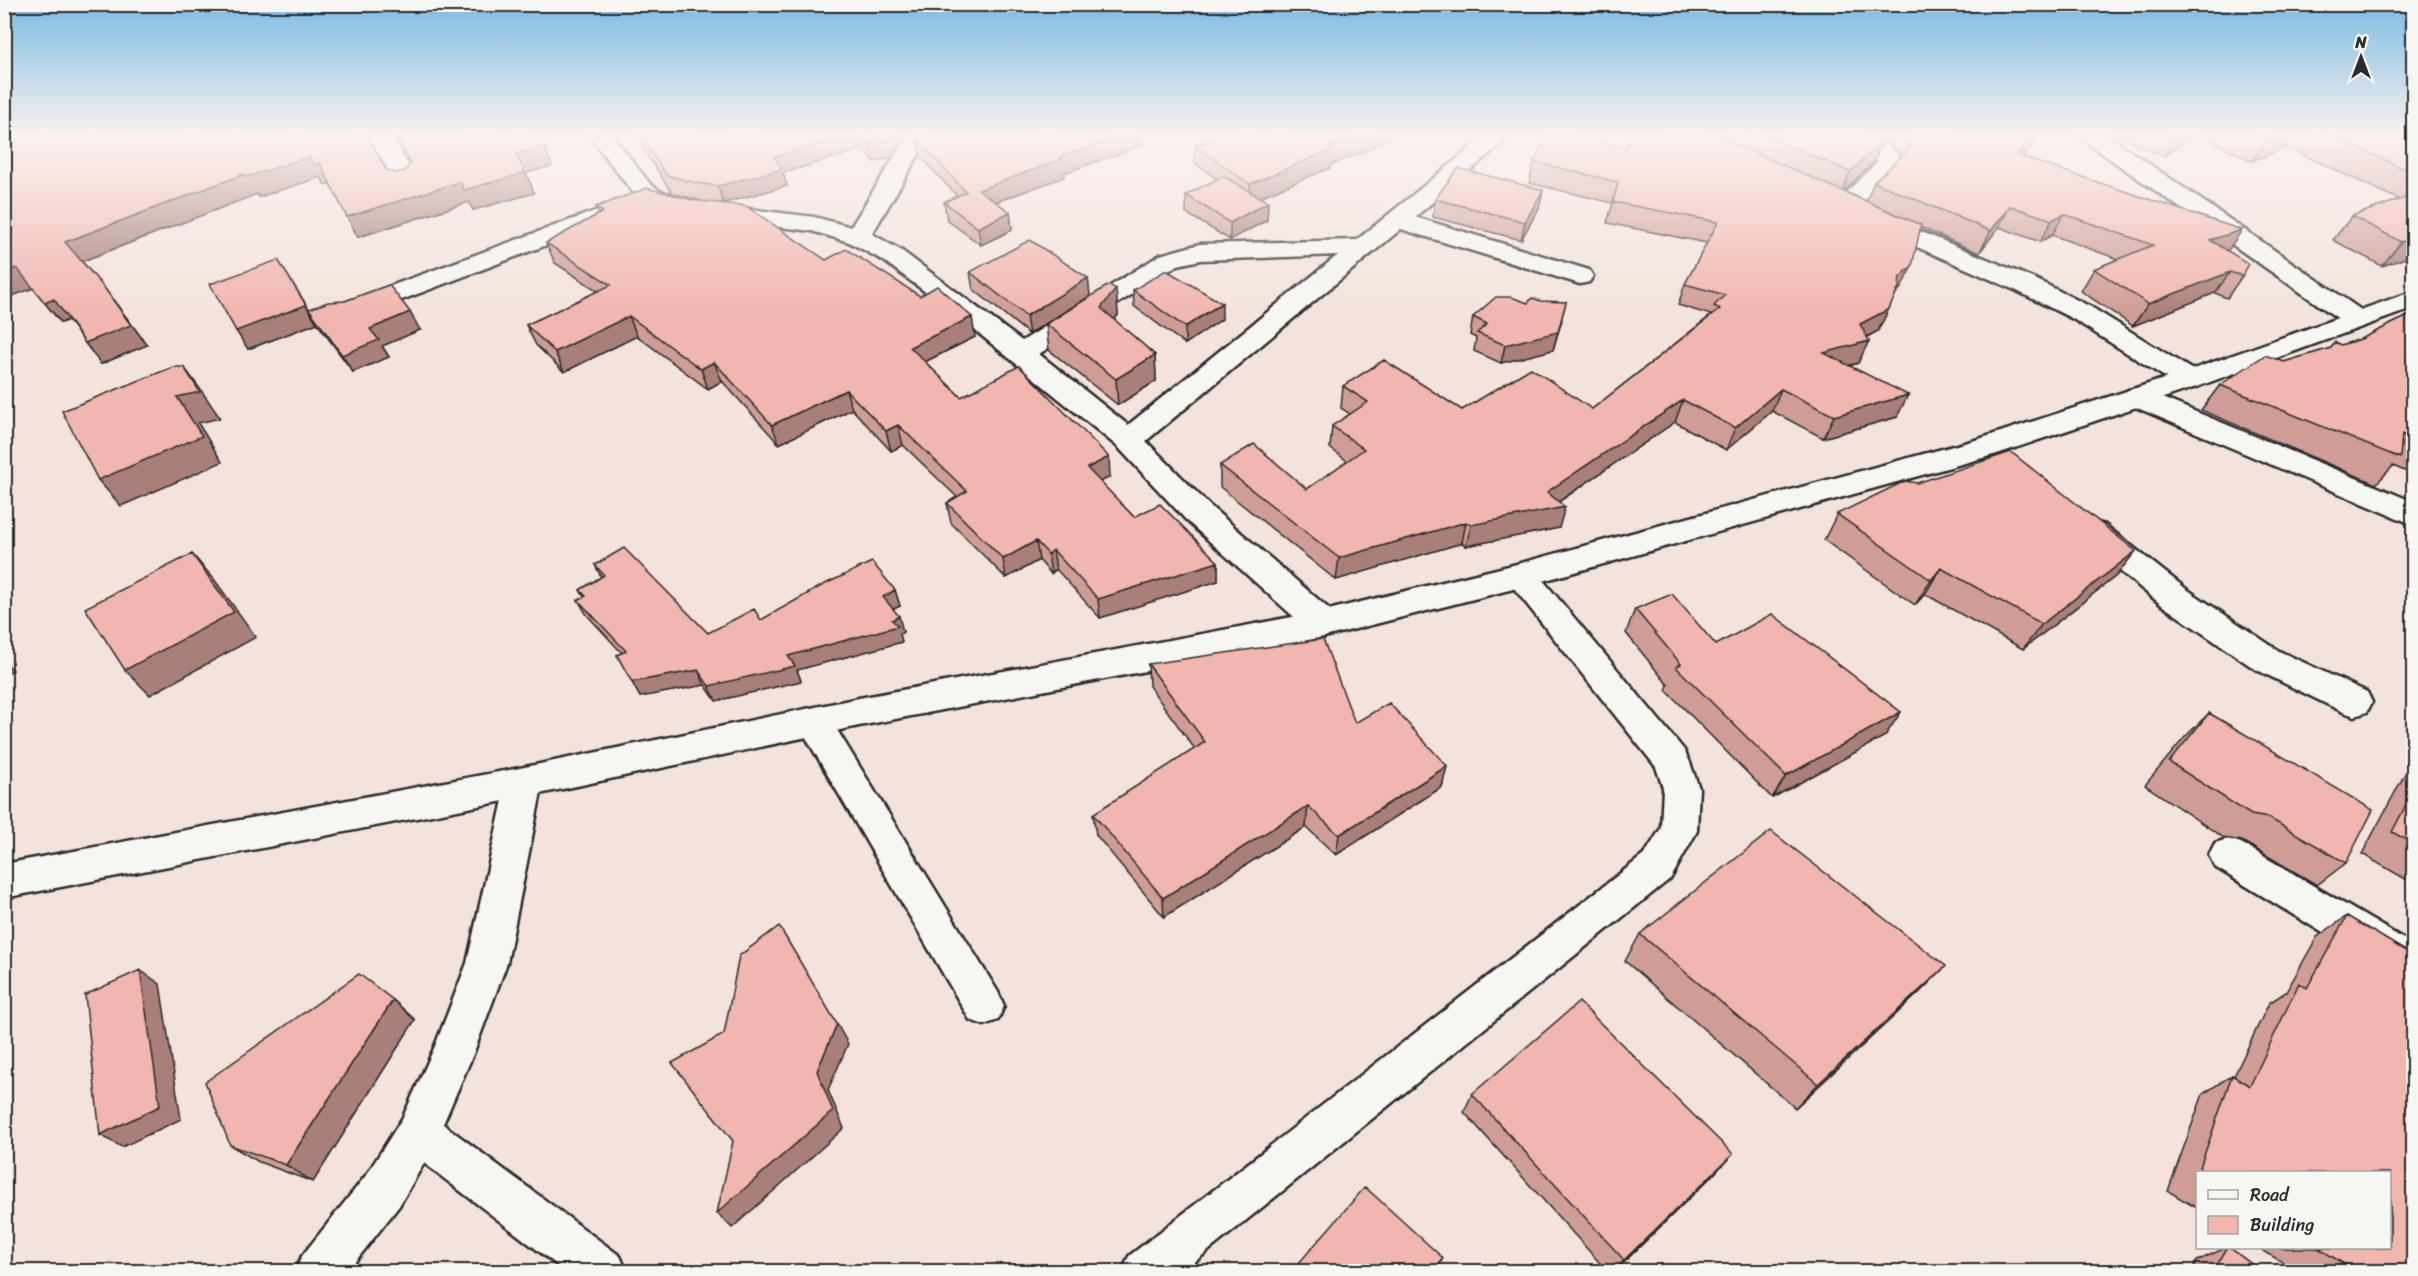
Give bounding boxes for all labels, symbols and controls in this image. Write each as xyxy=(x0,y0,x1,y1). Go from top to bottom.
north arrow xyxy=(2331,27,2391,87)
text: N xyxy=(2354,28,2367,57)
legend xyxy=(2196,1171,2391,1249)
text: Road xyxy=(2250,1179,2290,1211)
text: Building xyxy=(2250,1209,2314,1241)

